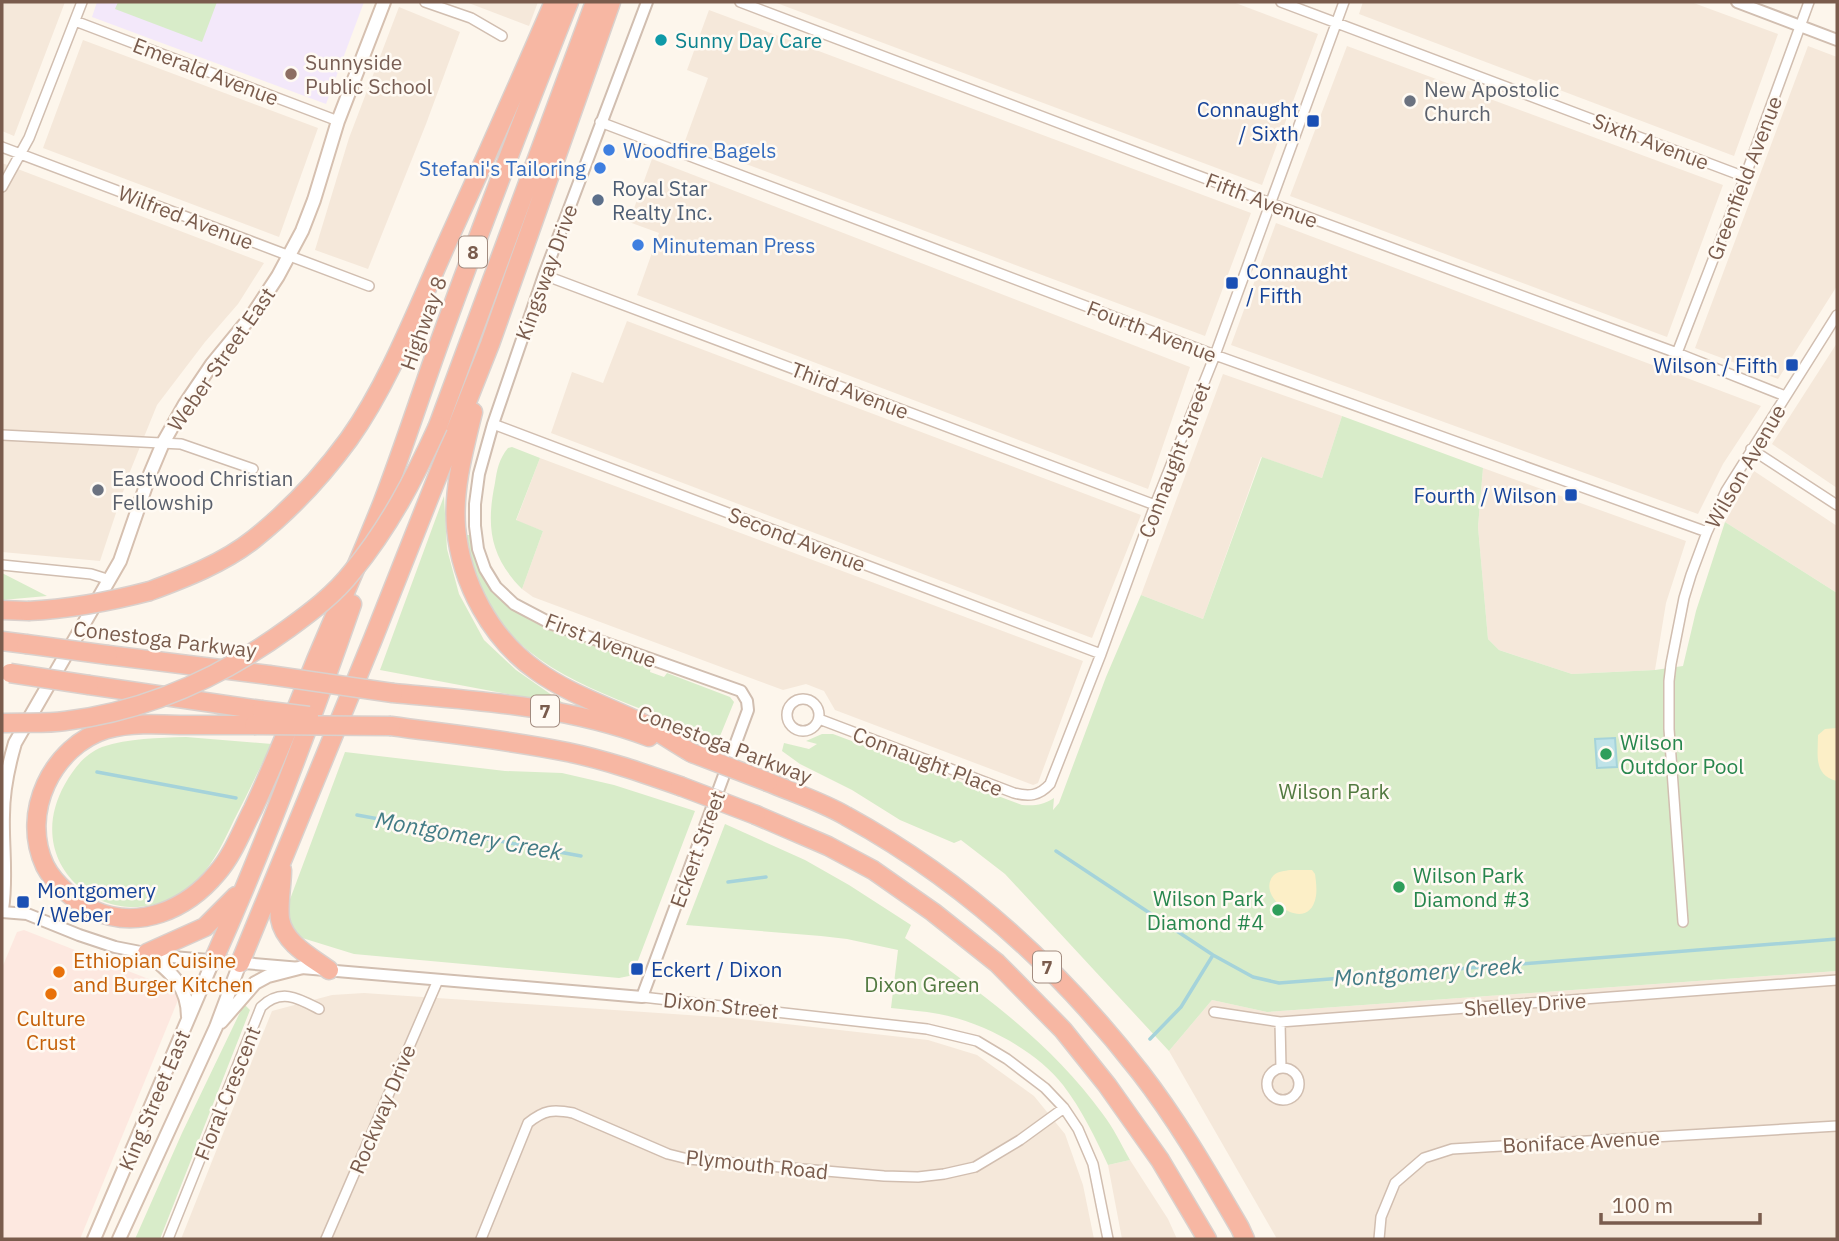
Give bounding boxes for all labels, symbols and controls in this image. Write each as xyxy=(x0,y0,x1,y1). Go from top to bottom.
place label: Sunny Day Care xyxy=(675,26,822,54)
street label: Emerald Avenue xyxy=(129,30,283,112)
marker: Sunny Day Care xyxy=(653,32,669,48)
place label: Sunnyside Public School xyxy=(305,48,433,100)
marker: Sunnyside Public School xyxy=(283,66,299,82)
place label: New Apostolic Church xyxy=(1424,75,1559,127)
street label: Greenfield Avenue xyxy=(1700,92,1788,264)
marker: New Apostolic Church xyxy=(1402,93,1418,109)
place label: Connaught / Sixth xyxy=(1197,95,1299,147)
street label: Sixth Avenue xyxy=(1589,106,1713,176)
marker: Connaught / Sixth xyxy=(1305,113,1321,129)
place label: Woodfire Bagels xyxy=(623,136,776,164)
marker: Woodfire Bagels xyxy=(601,142,617,158)
place label: Stefani's Tailoring xyxy=(419,154,586,182)
marker: Stefani's Tailoring xyxy=(592,160,608,176)
street label: Fifth Avenue xyxy=(1202,166,1322,234)
place label: Royal Star Realty Inc. xyxy=(612,174,713,226)
street label: Wilfred Avenue xyxy=(114,178,258,256)
marker: Royal Star Realty Inc. xyxy=(590,192,606,208)
street label: Kingsway Drive xyxy=(508,200,584,344)
place label: Minuteman Press xyxy=(652,231,815,259)
road number: 8 xyxy=(459,236,487,268)
marker: Minuteman Press xyxy=(630,237,646,253)
place label: Connaught / Fifth xyxy=(1246,257,1348,309)
street label: Highway 8 xyxy=(393,272,453,374)
marker: Connaught / Fifth xyxy=(1224,275,1240,291)
street label: Weber Street East xyxy=(161,281,281,437)
street label: Fourth Avenue xyxy=(1083,293,1221,369)
place label: Wilson / Fifth xyxy=(1653,351,1778,379)
street label: Third Avenue xyxy=(787,355,913,425)
marker: Wilson / Fifth xyxy=(1784,357,1800,373)
street label: Connaught Street xyxy=(1131,378,1217,542)
street label: Wilson Avenue xyxy=(1698,399,1792,533)
place label: Eastwood Christian Fellowship xyxy=(112,464,293,516)
place label: Fourth / Wilson xyxy=(1413,481,1557,509)
marker: Eastwood Christian Fellowship xyxy=(90,482,106,498)
marker: Fourth / Wilson xyxy=(1563,487,1579,503)
street label: Second Avenue xyxy=(724,500,870,578)
street label: First Avenue xyxy=(541,606,661,674)
street label: Conestoga Parkway xyxy=(72,614,259,664)
road number: 7 xyxy=(531,696,559,726)
street label: Conestoga Parkway xyxy=(634,698,817,790)
street label: Connaught Place xyxy=(849,719,1007,803)
place label: Wilson Outdoor Pool xyxy=(1620,728,1744,780)
marker: Wilson Outdoor Pool xyxy=(1598,746,1614,762)
park label: Wilson Park xyxy=(1278,777,1390,805)
street label: Eckert Street xyxy=(663,787,731,911)
water label: Montgomery Creek xyxy=(373,804,566,866)
place label: Wilson Park Diamond #3 xyxy=(1413,861,1530,913)
place label: Montgomery / Weber xyxy=(37,876,156,928)
marker: Wilson Park Diamond #3 xyxy=(1391,879,1407,895)
place label: Wilson Park Diamond #4 xyxy=(1147,884,1264,936)
marker: Montgomery / Weber xyxy=(15,894,31,910)
marker: Wilson Park Diamond #4 xyxy=(1270,902,1286,918)
place label: Ethiopian Cuisine and Burger Kitchen xyxy=(73,946,253,998)
water label: Montgomery Creek xyxy=(1333,949,1524,993)
road number: 7 xyxy=(1033,951,1061,982)
place label: Eckert / Dixon xyxy=(651,955,782,983)
marker: Eckert / Dixon xyxy=(629,961,645,977)
marker: Ethiopian Cuisine and Burger Kitchen xyxy=(51,964,67,980)
park label: Dixon Green xyxy=(864,970,980,998)
street label: Dixon Street xyxy=(662,985,780,1025)
marker: Culture Crust xyxy=(43,986,59,1002)
street label: Shelley Drive xyxy=(1463,986,1587,1022)
place label: Culture Crust xyxy=(16,1004,86,1056)
street label: Floral Crescent xyxy=(187,1022,267,1164)
street label: King Street East xyxy=(112,1025,196,1175)
street label: Rockway Drive xyxy=(342,1040,422,1178)
street label: Boniface Avenue xyxy=(1502,1123,1660,1159)
street label: Plymouth Road xyxy=(684,1143,830,1185)
scale bar xyxy=(1601,1182,1760,1226)
text: 100 m xyxy=(1612,1191,1673,1219)

